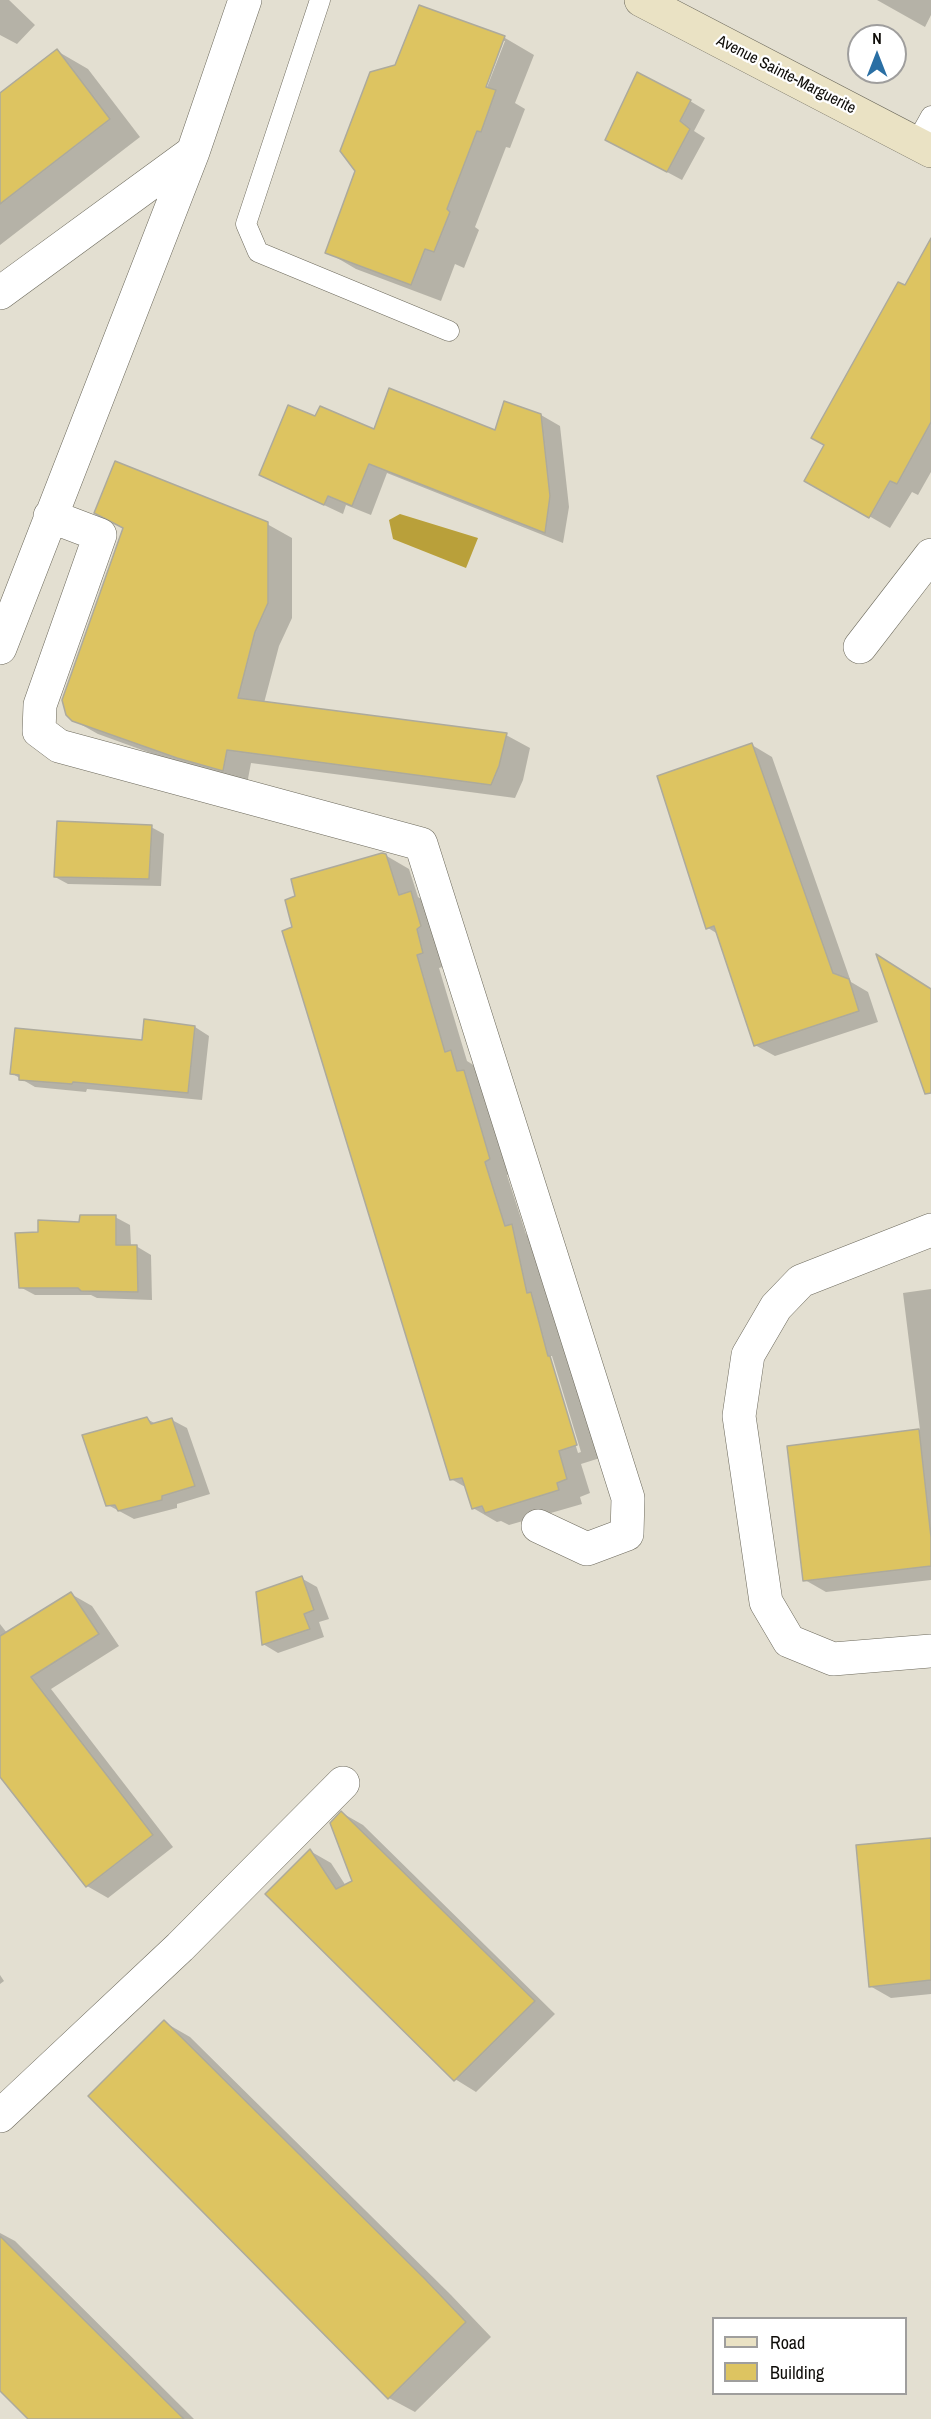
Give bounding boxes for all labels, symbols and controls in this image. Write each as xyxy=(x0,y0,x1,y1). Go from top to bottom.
north arrow xyxy=(847,24,907,84)
text: N xyxy=(872,27,882,49)
street label: Avenue Sainte-Marguerite xyxy=(713,32,859,118)
legend xyxy=(712,2317,907,2395)
text: Road xyxy=(770,2330,805,2355)
text: Building xyxy=(770,2360,824,2385)

